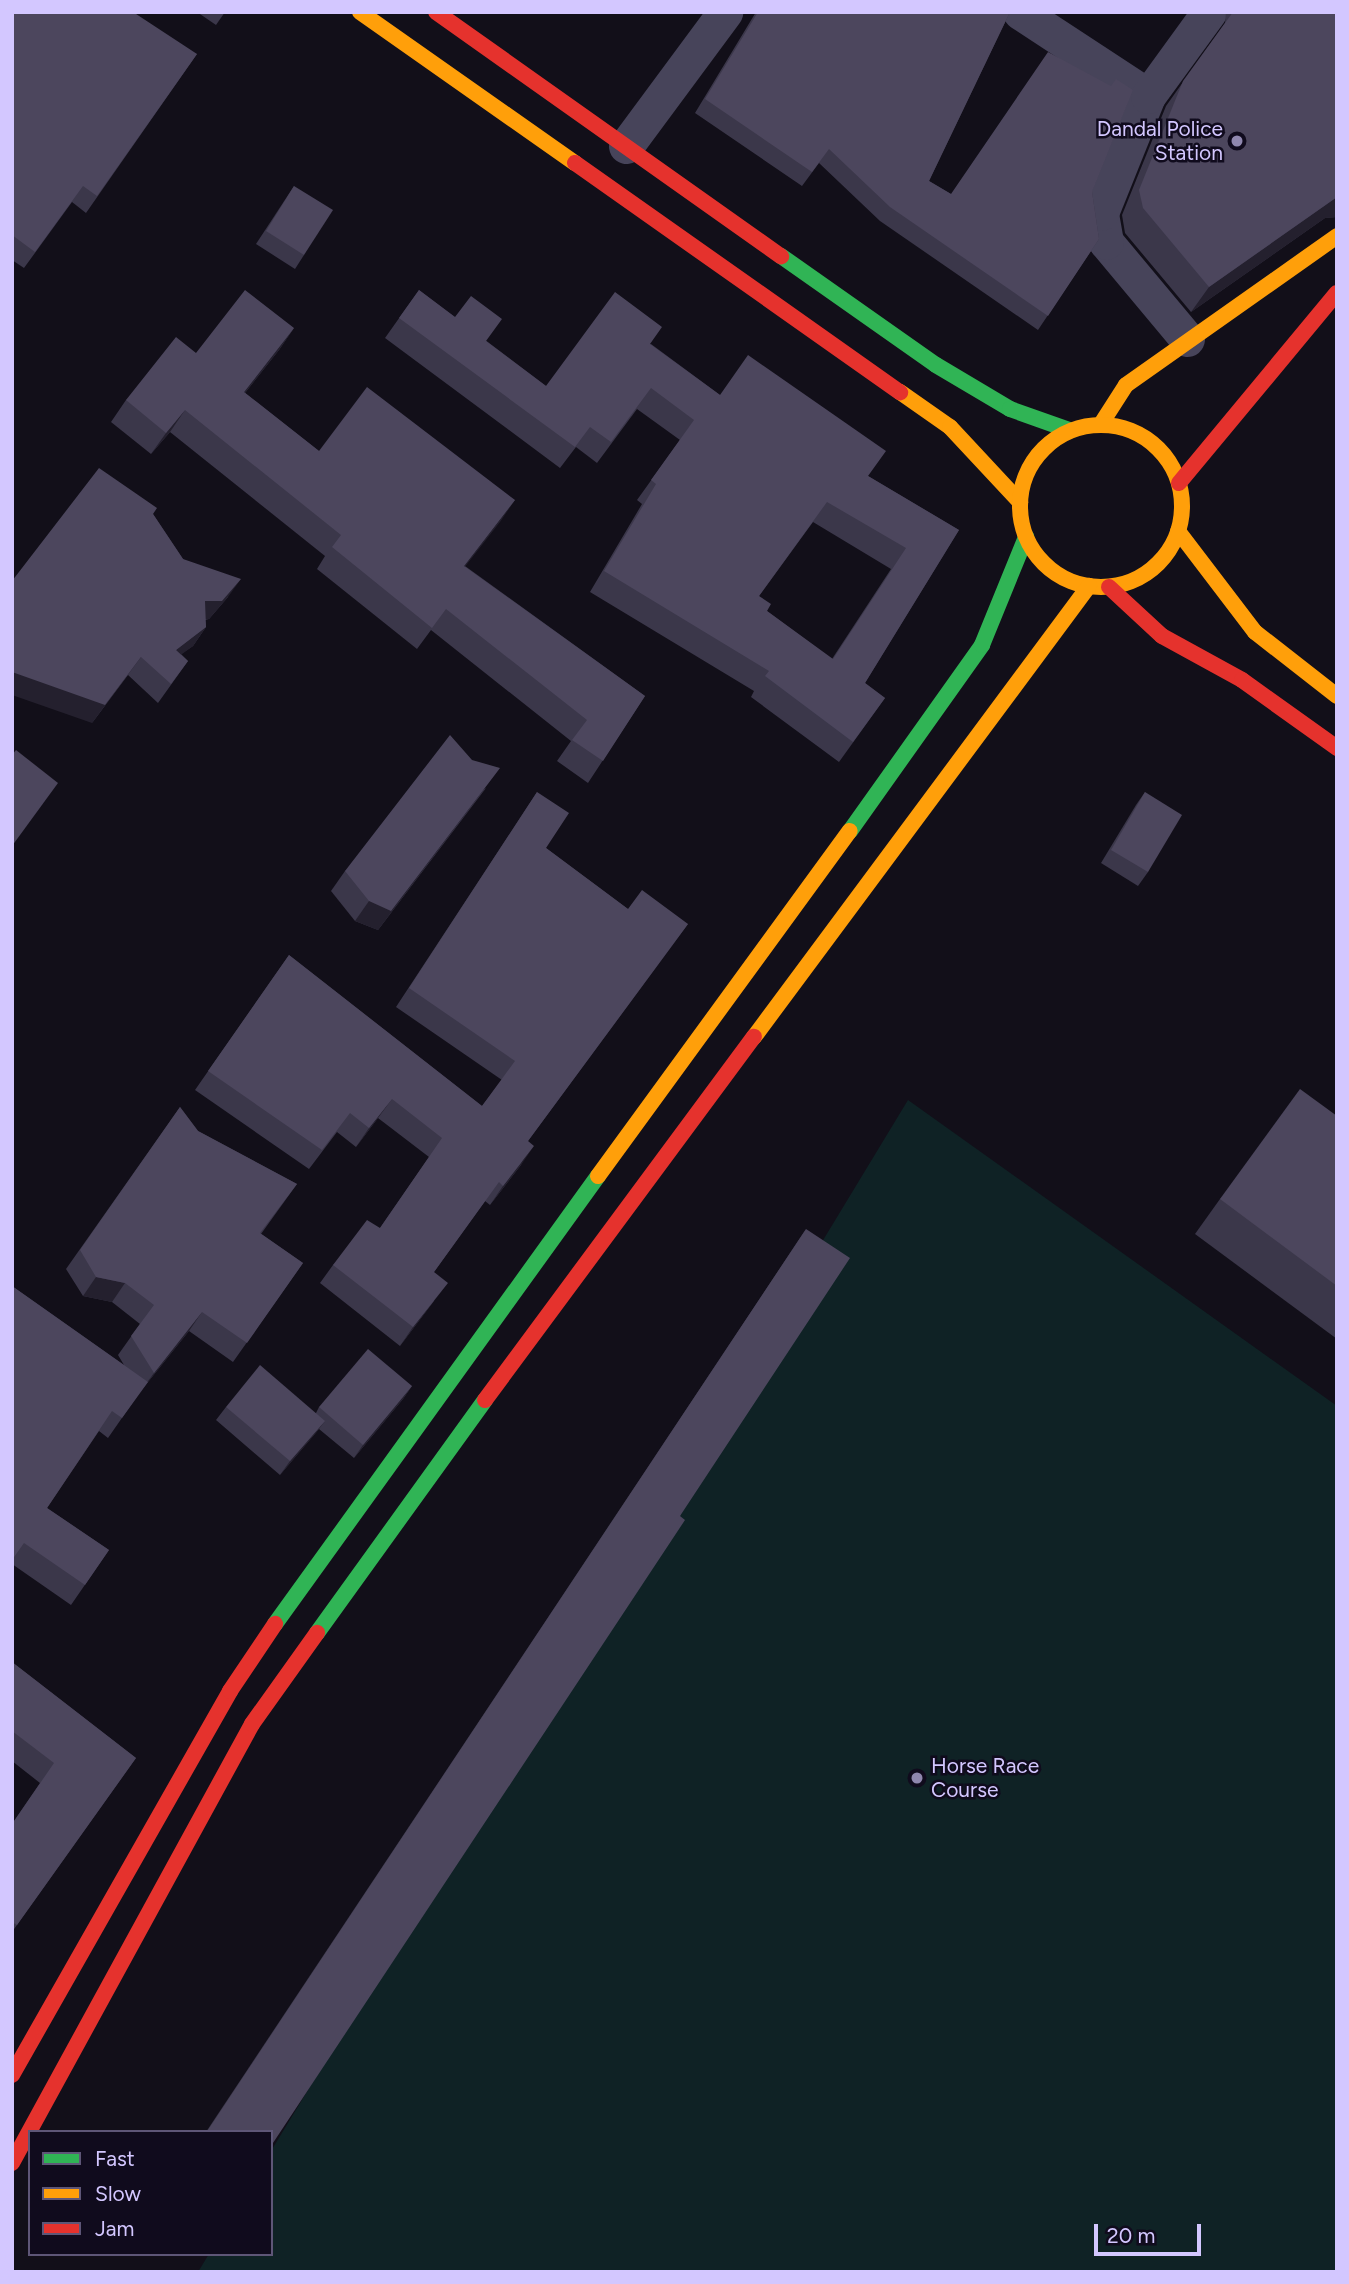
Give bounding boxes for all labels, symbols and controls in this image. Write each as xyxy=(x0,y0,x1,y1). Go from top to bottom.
place label: Dandal Police Station xyxy=(1097,116,1223,166)
marker: Dandal Police Station xyxy=(1229,133,1245,149)
place label: Horse Race Course xyxy=(931,1753,1039,1803)
marker: Horse Race Course xyxy=(909,1770,925,1786)
legend xyxy=(28,2130,273,2256)
text: Fast xyxy=(95,2146,135,2171)
text: Slow xyxy=(95,2181,141,2206)
scale bar xyxy=(1097,2210,1204,2254)
text: Jam xyxy=(95,2216,134,2241)
text: 20 m xyxy=(1107,2223,1155,2248)

